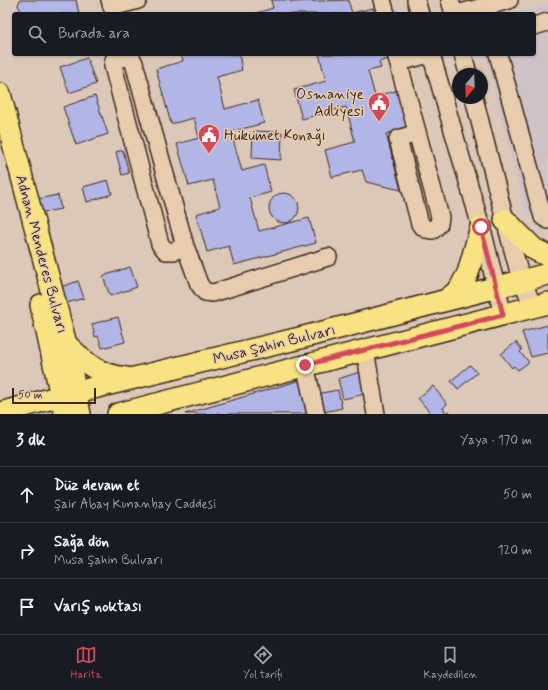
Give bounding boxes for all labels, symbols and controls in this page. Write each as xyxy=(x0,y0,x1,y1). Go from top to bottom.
search box xyxy=(12,12,536,56)
icon: search xyxy=(26,23,48,45)
text: Burada ara xyxy=(58,24,130,44)
north arrow xyxy=(452,68,488,104)
place label: Osmaniye Adliyesi xyxy=(296,85,364,122)
public building icon: Osmaniye Adliyesi xyxy=(366,90,392,123)
public building icon: Hükümet Konağı xyxy=(196,122,222,155)
place label: Hükümet Konağı xyxy=(224,126,326,146)
street label: Adnan Menderes Bulvarı xyxy=(10,173,72,336)
route start xyxy=(472,218,490,236)
street label: Musa Şahin Bulvarı xyxy=(211,320,338,370)
route end xyxy=(296,356,314,374)
scale bar xyxy=(12,386,96,405)
text: 50 m xyxy=(18,388,43,402)
text: 3 dk xyxy=(16,429,46,451)
text: Yaya · 170 m xyxy=(460,432,532,449)
text: Düz devam et xyxy=(54,476,139,496)
icon: ahead xyxy=(16,484,38,506)
text: 50 m xyxy=(503,486,532,503)
text: Şair Abay Kunanbay Caddesi xyxy=(54,496,217,513)
text: Sağa dön xyxy=(54,532,109,552)
icon: right xyxy=(16,540,38,562)
text: 120 m xyxy=(498,542,532,559)
text: Musa Şahin Bulvarı xyxy=(54,552,163,569)
icon: arrive xyxy=(16,596,38,618)
text: Varış noktası xyxy=(54,597,142,617)
tab: Harita xyxy=(71,644,102,682)
tab: Yol tarifi xyxy=(243,644,282,682)
tab: Kaydedilen xyxy=(423,644,477,682)

